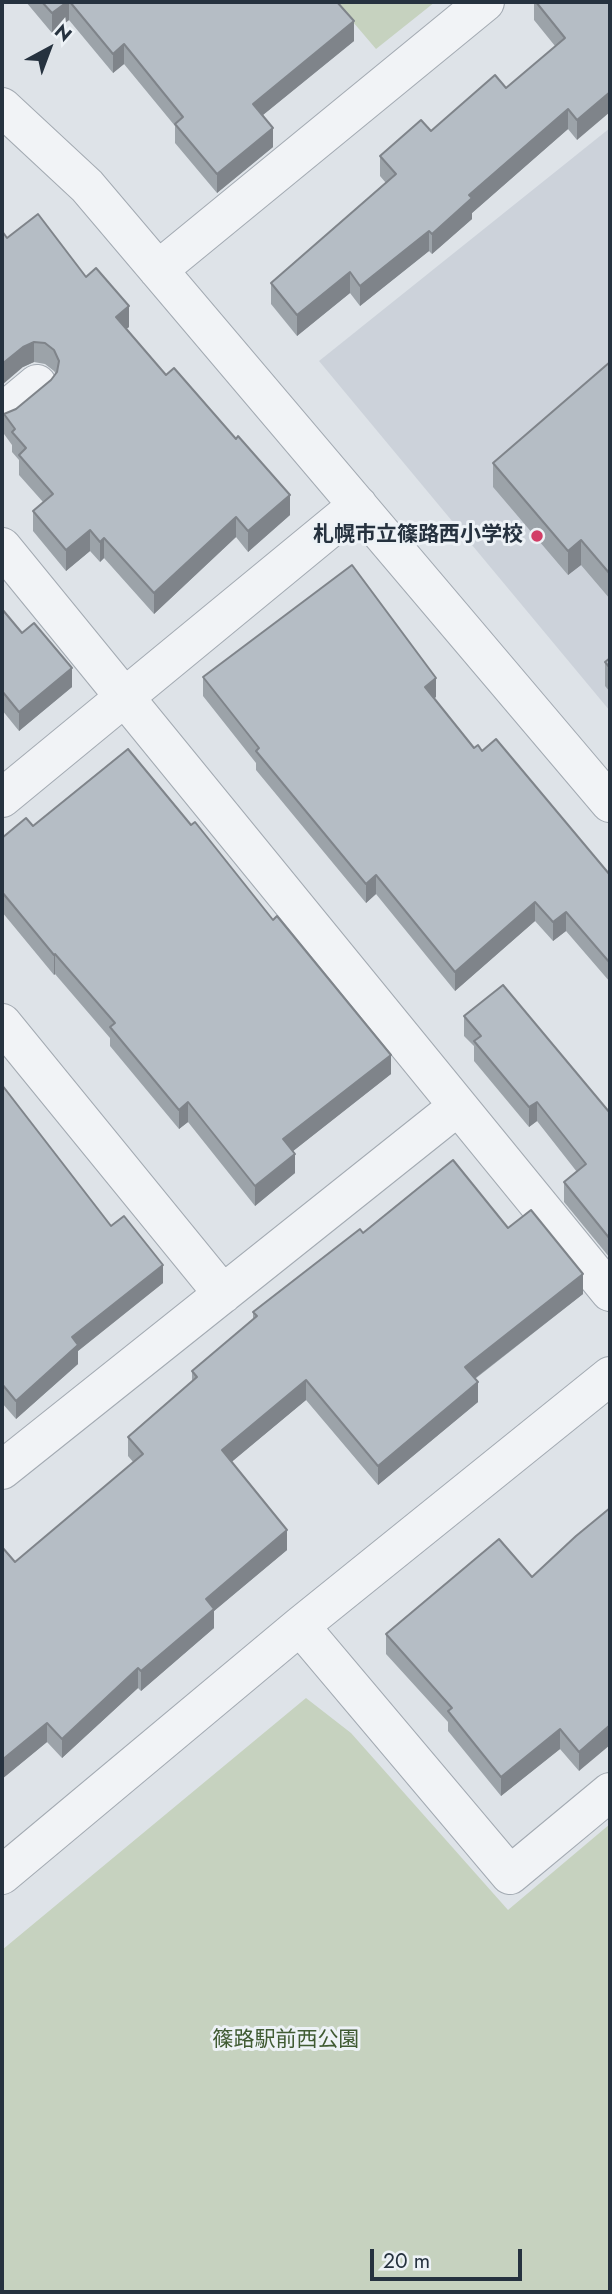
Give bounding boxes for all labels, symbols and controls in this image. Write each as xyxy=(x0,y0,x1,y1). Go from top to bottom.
north arrow xyxy=(14,14,84,84)
text: N xyxy=(49,18,78,48)
place label: 札幌市立篠路西小学校 xyxy=(313,523,523,549)
marker: 札幌市立篠路西小学校 xyxy=(529,528,545,544)
park label: 篠路駅前西公園 xyxy=(213,2028,359,2054)
scale bar xyxy=(374,2234,526,2278)
text: 20 m xyxy=(383,2246,430,2276)

